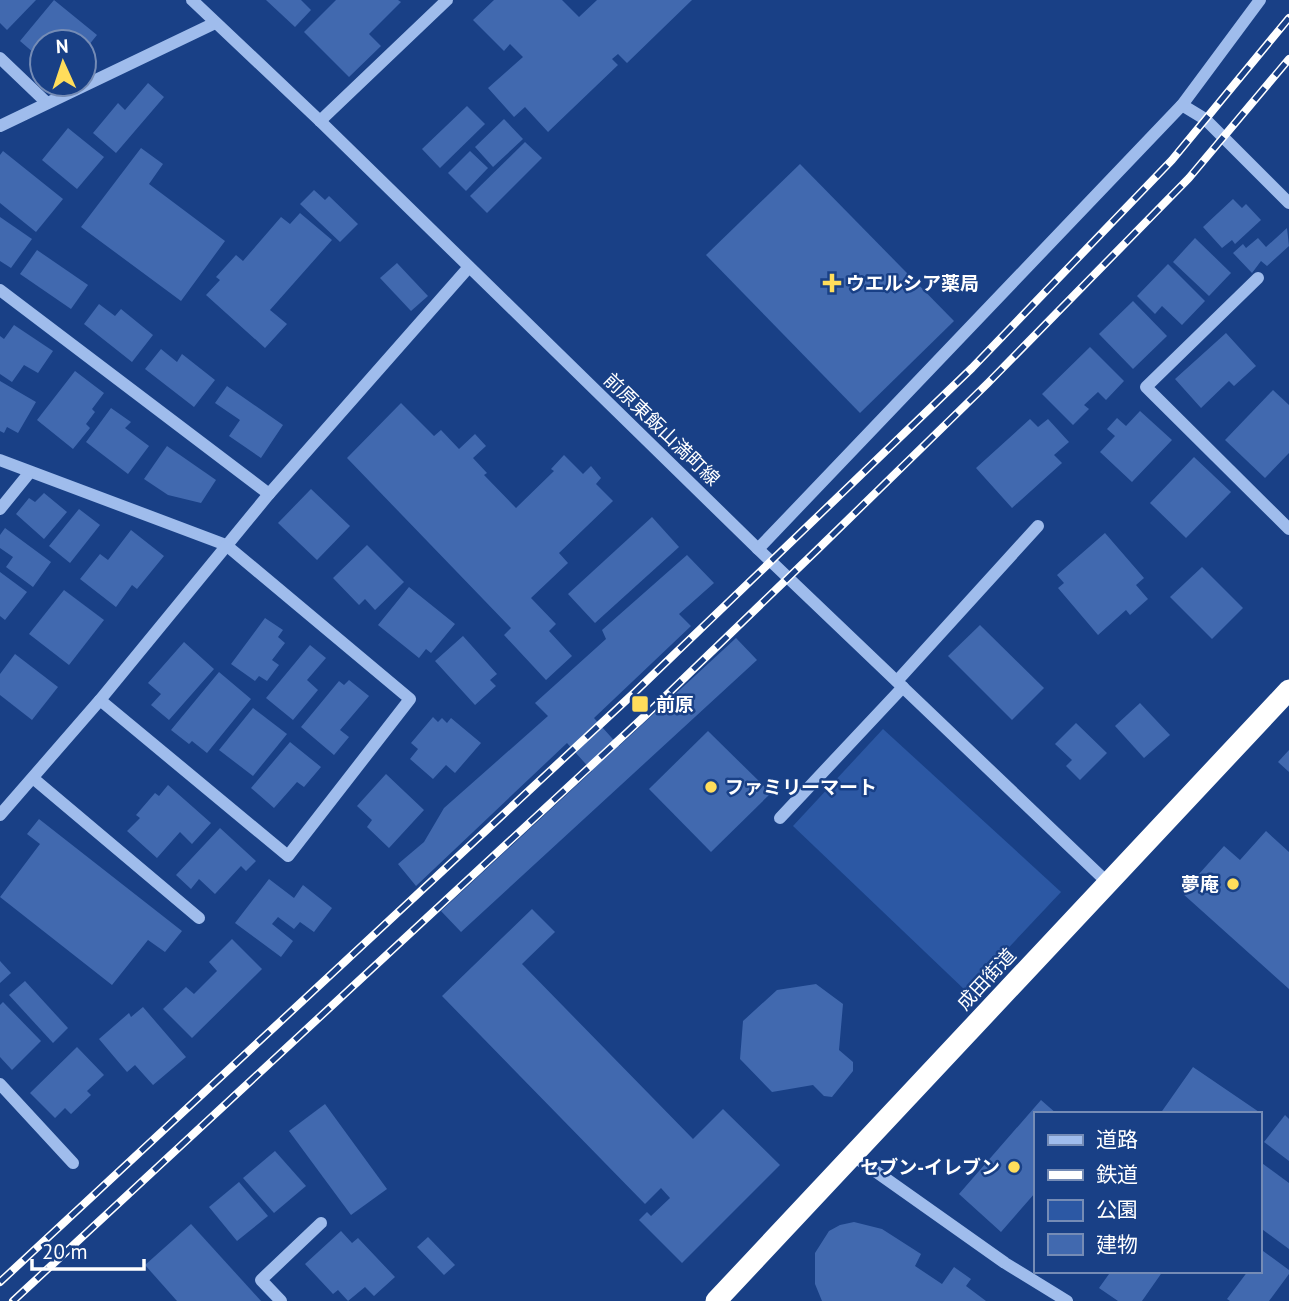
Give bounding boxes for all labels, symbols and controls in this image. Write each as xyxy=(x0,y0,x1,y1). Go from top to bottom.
north arrow xyxy=(28,28,98,98)
text: N xyxy=(55,34,69,58)
place label: ウエルシア薬局 xyxy=(846,271,979,295)
marker: ウエルシア薬局 xyxy=(824,275,840,291)
street label: 前原東飯山満町線 xyxy=(599,368,725,490)
place label: 前原 xyxy=(656,692,694,716)
marker: 前原 xyxy=(630,694,650,714)
place label: ファミリーマート xyxy=(725,775,877,799)
marker: ファミリーマート xyxy=(703,779,719,795)
place label: 夢庵 xyxy=(1181,872,1219,896)
marker: 夢庵 xyxy=(1225,876,1241,892)
street label: 成田街道 xyxy=(951,943,1021,1015)
legend xyxy=(1034,1112,1261,1273)
text: 道路 xyxy=(1096,1126,1138,1153)
place label: セブン-イレブン xyxy=(860,1155,1000,1179)
marker: セブン-イレブン xyxy=(1006,1159,1022,1175)
text: 鉄道 xyxy=(1096,1161,1138,1188)
text: 公園 xyxy=(1096,1196,1138,1223)
scale bar xyxy=(32,1228,144,1272)
text: 建物 xyxy=(1096,1231,1138,1258)
text: 20 m xyxy=(42,1238,88,1265)

